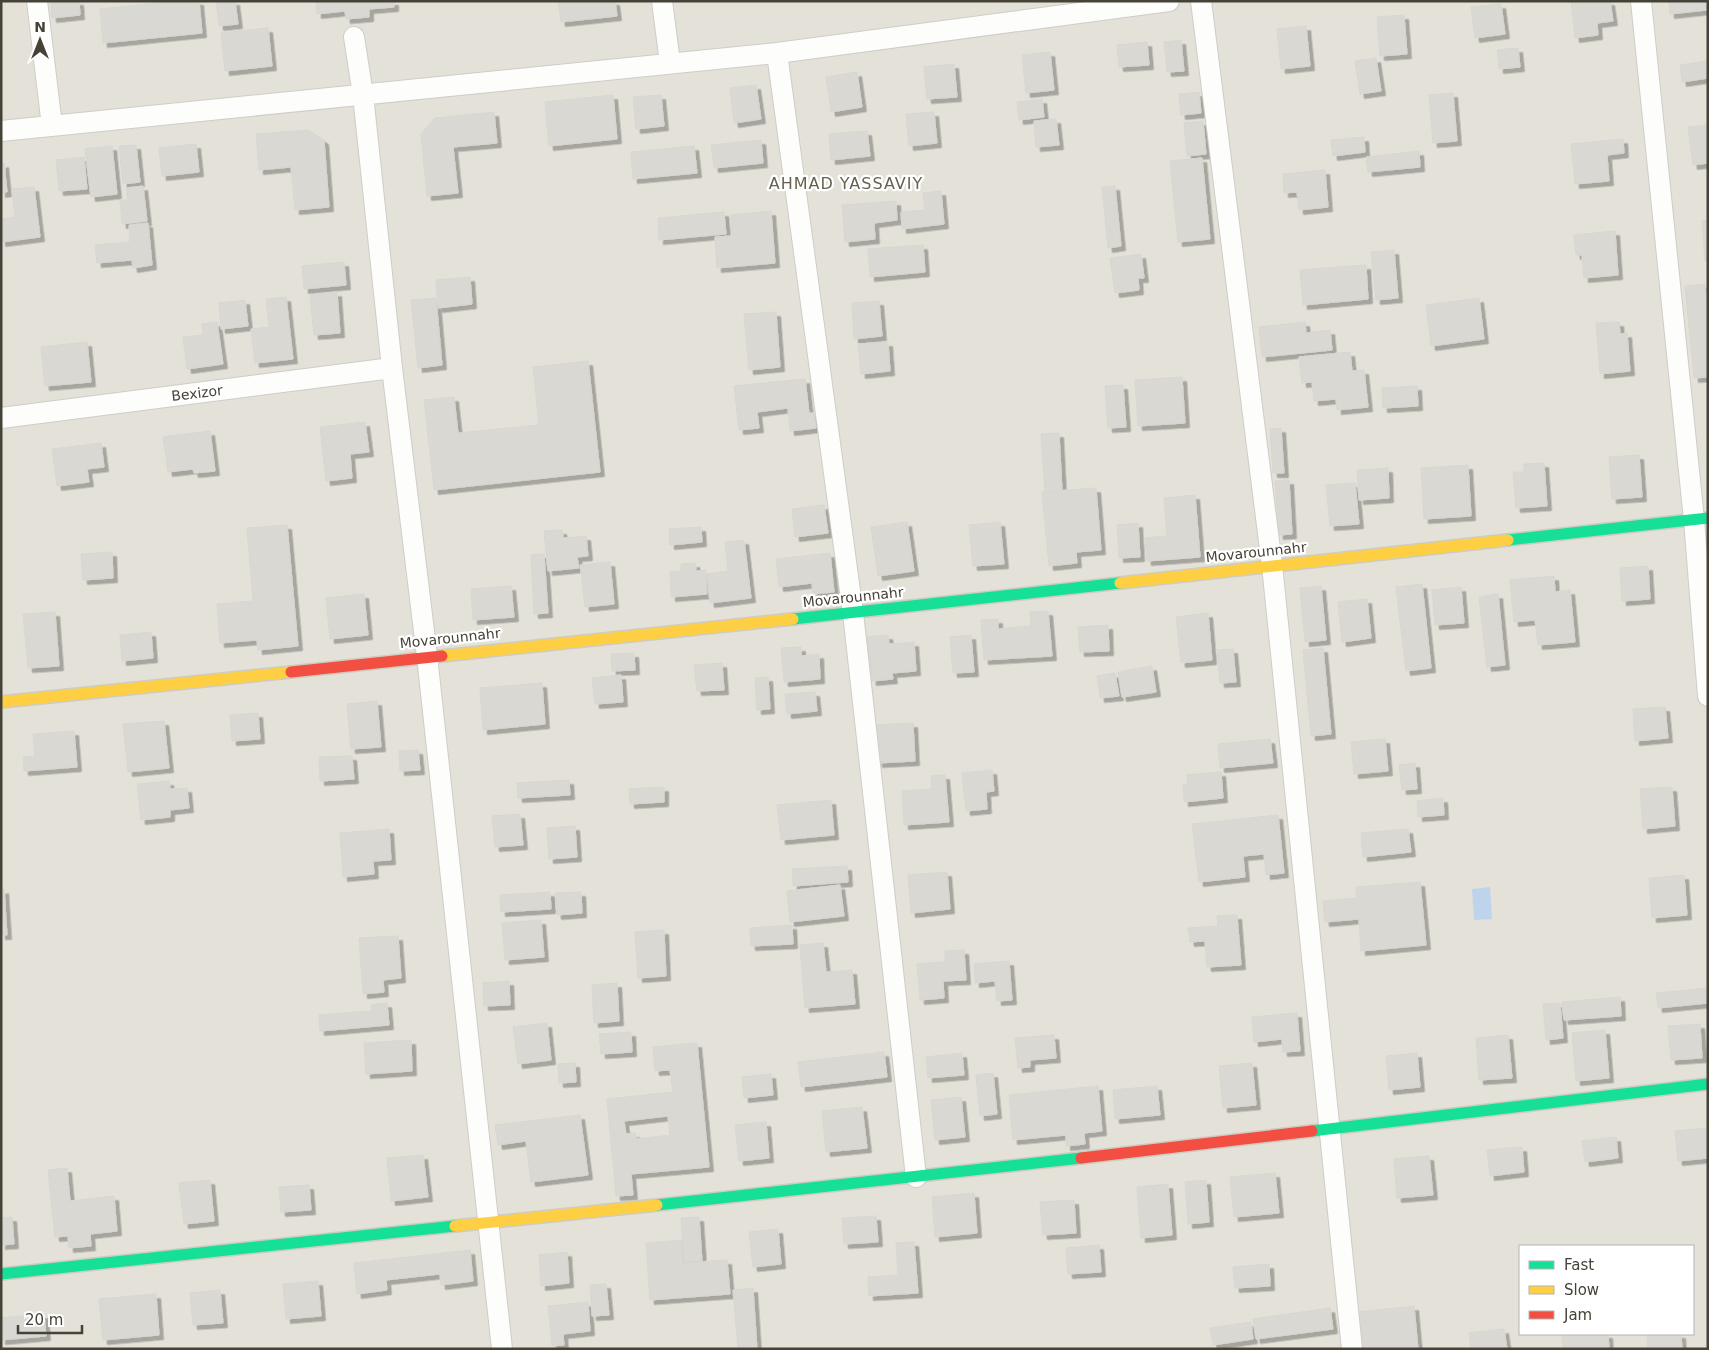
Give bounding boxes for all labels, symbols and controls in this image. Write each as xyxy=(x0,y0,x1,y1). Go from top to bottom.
north arrow xyxy=(15,15,65,65)
text: N xyxy=(34,19,46,35)
district label: AHMAD YASSAVIY xyxy=(769,174,923,193)
street label: Bexizor xyxy=(170,382,224,404)
street label: Movarounnahr xyxy=(1205,539,1307,565)
street label: Movarounnahr xyxy=(802,584,904,610)
street label: Movarounnahr xyxy=(399,625,501,651)
legend xyxy=(1519,1245,1694,1335)
text: Fast xyxy=(1564,1256,1594,1274)
text: Slow xyxy=(1564,1281,1599,1299)
scale bar xyxy=(18,1302,81,1334)
text: Jam xyxy=(1563,1306,1592,1324)
text: 20 m xyxy=(25,1311,63,1329)

